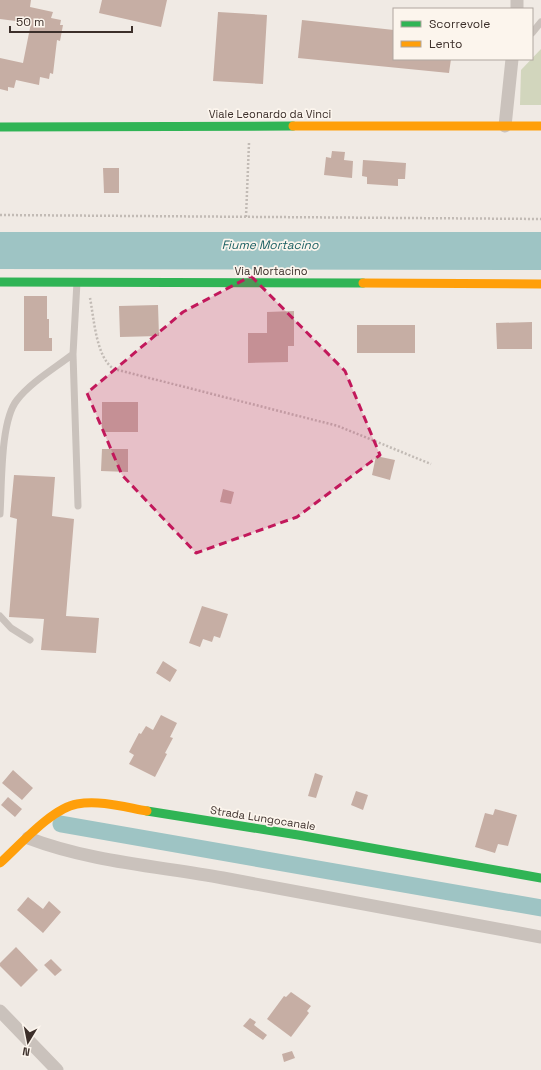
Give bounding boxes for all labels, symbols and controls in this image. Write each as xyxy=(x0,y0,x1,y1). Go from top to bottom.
scale bar xyxy=(10,8,132,34)
legend xyxy=(393,8,533,60)
text: 50 m xyxy=(16,14,44,30)
text: Scorrevole xyxy=(429,16,490,32)
text: Lento xyxy=(429,36,463,52)
street label: Viale Leonardo da Vinci xyxy=(209,107,332,121)
water label: Fiume Mortacino xyxy=(222,237,319,253)
street label: Via Mortacino xyxy=(234,264,308,278)
street label: Strada Lungocanale xyxy=(209,803,317,833)
north arrow xyxy=(8,1022,48,1062)
text: N xyxy=(21,1044,31,1059)

